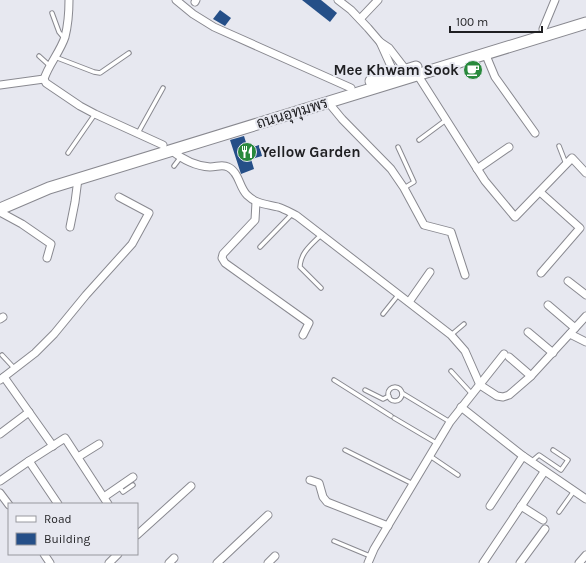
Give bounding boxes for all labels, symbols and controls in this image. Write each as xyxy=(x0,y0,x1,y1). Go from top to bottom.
scale bar xyxy=(450,8,542,34)
text: 100 m xyxy=(456,15,488,29)
cafe icon: Mee Khwam Sook xyxy=(462,59,484,81)
place label: Mee Khwam Sook xyxy=(333,61,459,79)
street label: ถนนอุทุมพร xyxy=(254,94,330,134)
restaurant icon: Yellow Garden xyxy=(236,141,258,163)
place label: Yellow Garden xyxy=(261,143,361,161)
legend xyxy=(8,503,138,555)
text: Road xyxy=(44,512,72,526)
text: Building xyxy=(44,532,91,546)

